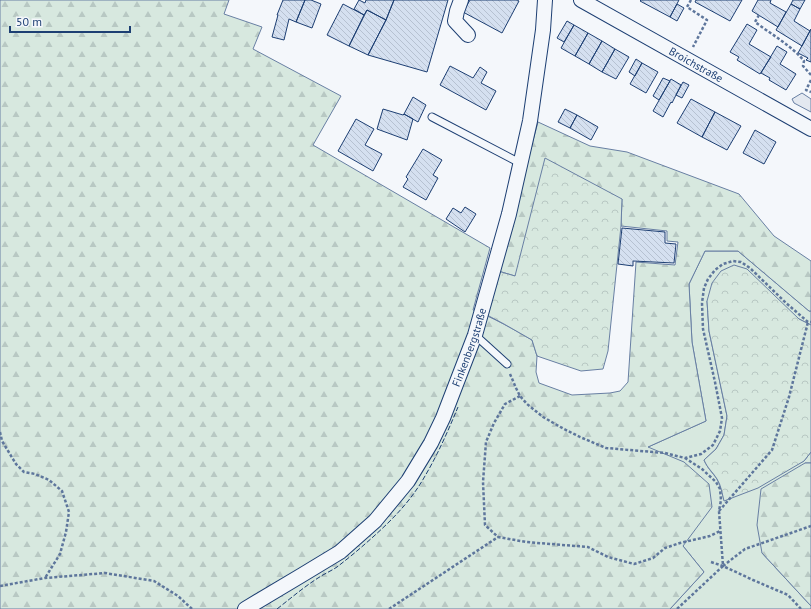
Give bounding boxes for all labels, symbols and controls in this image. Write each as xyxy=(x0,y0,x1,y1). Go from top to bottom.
scale bar xyxy=(10,8,130,34)
text: 50 m xyxy=(16,14,42,29)
street label: Broichstraße xyxy=(667,44,726,85)
street label: Finkenbergstraße xyxy=(449,306,489,389)

